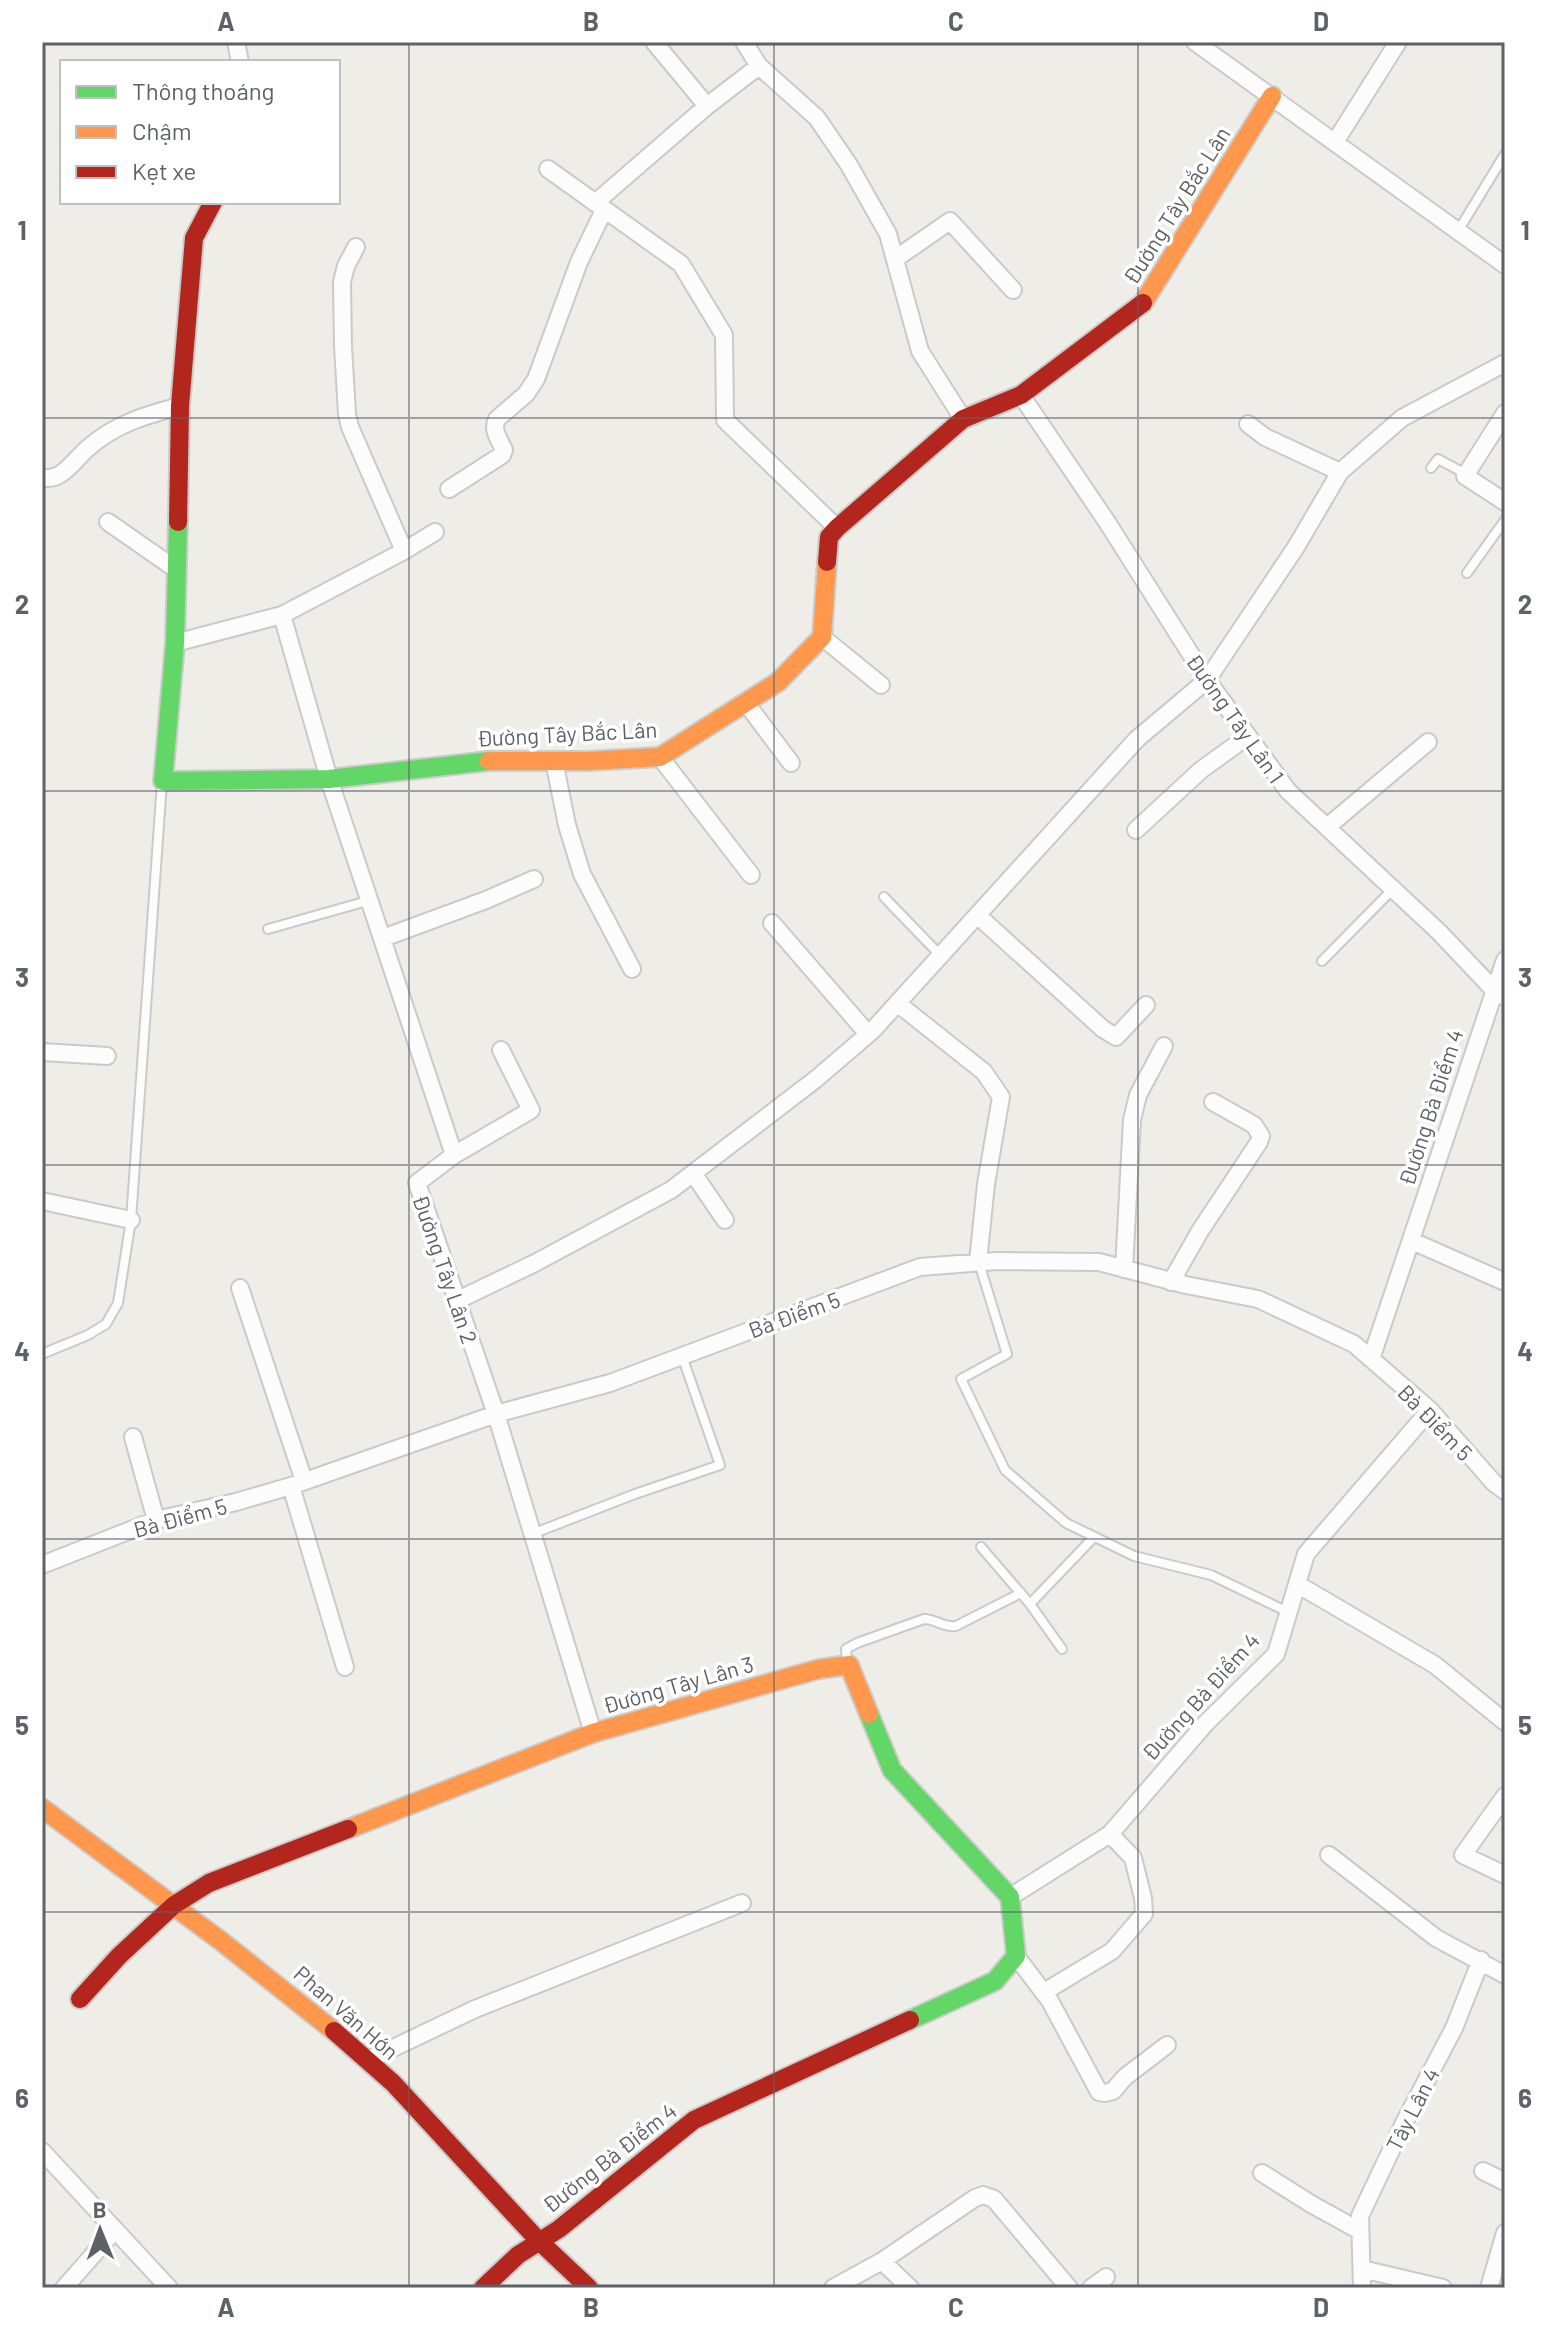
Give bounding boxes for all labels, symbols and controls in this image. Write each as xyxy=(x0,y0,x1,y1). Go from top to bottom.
text: A xyxy=(217,5,235,36)
text: B xyxy=(583,5,599,36)
text: C xyxy=(948,5,964,36)
text: D xyxy=(1313,5,1329,36)
legend xyxy=(60,60,340,204)
text: Thông thoáng xyxy=(132,76,274,105)
text: Chậm xyxy=(132,116,192,145)
street label: Đường Tây Bắc Lân xyxy=(1117,122,1235,288)
text: Kẹt xe xyxy=(132,156,196,185)
text: 1 xyxy=(17,214,27,245)
text: 1 xyxy=(1520,214,1530,245)
text: 2 xyxy=(15,588,29,619)
text: 2 xyxy=(1518,588,1532,619)
street label: Đường Tây Lân 1 xyxy=(1182,648,1290,788)
street label: Đường Tây Bắc Lân xyxy=(476,715,658,751)
text: 3 xyxy=(15,961,29,992)
text: 3 xyxy=(1518,961,1532,992)
street label: Đường Bà Điểm 4 xyxy=(1392,1026,1468,1188)
street label: Đường Tây Lân 2 xyxy=(408,1191,484,1347)
street label: Bà Điểm 5 xyxy=(745,1285,843,1343)
text: 4 xyxy=(14,1335,30,1366)
text: 4 xyxy=(1517,1335,1533,1366)
street label: Bà Điểm 5 xyxy=(1393,1379,1479,1465)
street label: Bà Điểm 5 xyxy=(130,1492,230,1542)
street label: Đường Bà Điểm 4 xyxy=(1136,1627,1264,1765)
street label: Đường Tây Lân 3 xyxy=(600,1650,756,1718)
text: 5 xyxy=(15,1709,29,1740)
text: 5 xyxy=(1518,1709,1532,1740)
street label: Phan Văn Hớn xyxy=(289,1960,405,2064)
street label: Tây Lân 4 xyxy=(1380,2063,1444,2155)
text: 6 xyxy=(15,2082,29,2113)
text: 6 xyxy=(1518,2082,1532,2113)
street label: Đường Bà Điểm 4 xyxy=(537,2097,681,2217)
north arrow xyxy=(60,2190,140,2270)
text: B xyxy=(93,2196,107,2222)
text: A xyxy=(217,2291,235,2322)
text: B xyxy=(583,2291,599,2322)
text: C xyxy=(948,2291,964,2322)
text: D xyxy=(1313,2291,1329,2322)

